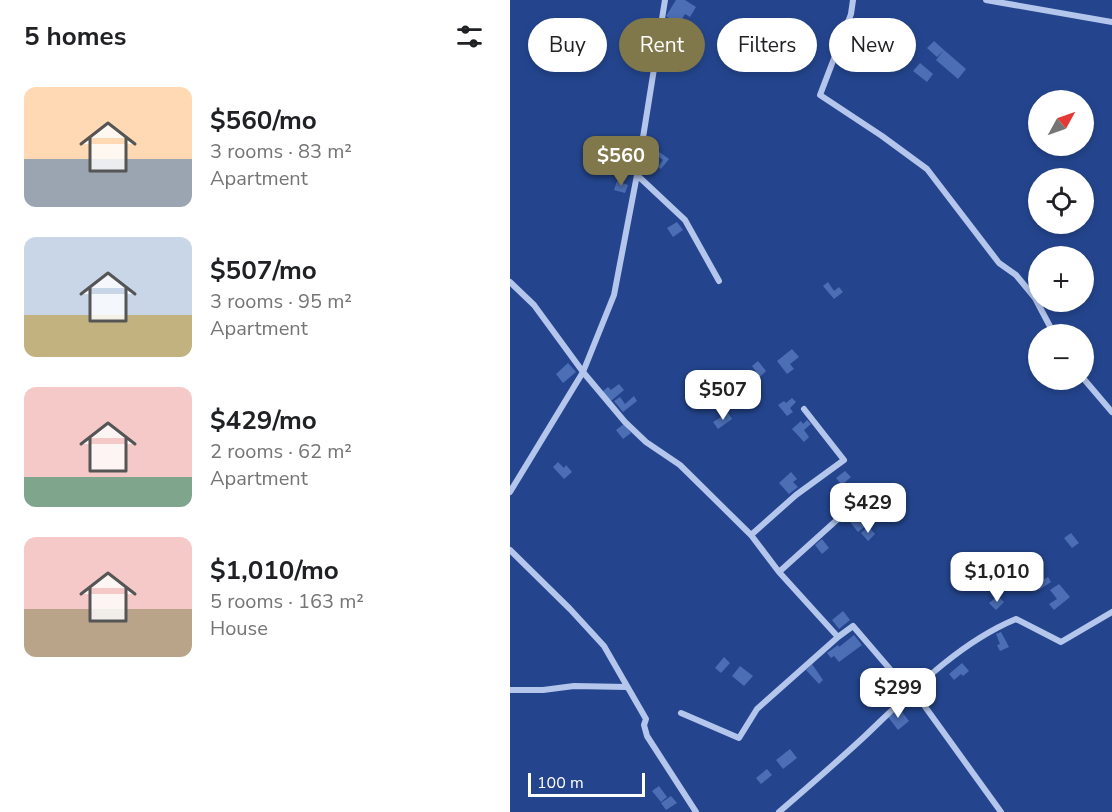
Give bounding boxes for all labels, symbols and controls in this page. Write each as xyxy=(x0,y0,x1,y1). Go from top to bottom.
chip: Buy xyxy=(528,18,607,72)
chip: Rent xyxy=(619,18,705,72)
chip: Filters xyxy=(717,18,817,72)
chip: New xyxy=(829,18,916,72)
text: 5 homes xyxy=(24,19,126,54)
icon: filters xyxy=(453,20,486,53)
north arrow xyxy=(1028,90,1094,156)
map controls xyxy=(1028,90,1094,390)
text: $560/mo xyxy=(210,103,317,138)
icon: home xyxy=(72,111,144,183)
pin: $560 xyxy=(585,136,657,187)
text: 3 rooms · 83 m² xyxy=(210,138,352,165)
text: $560 xyxy=(597,142,645,169)
text: Apartment xyxy=(210,165,308,192)
button: locate xyxy=(1028,168,1094,234)
button: + xyxy=(1028,246,1094,312)
text: $507/mo xyxy=(210,253,317,288)
icon: home xyxy=(72,261,144,333)
text: 3 rooms · 95 m² xyxy=(210,288,352,315)
text: Apartment xyxy=(210,315,308,342)
button: − xyxy=(1028,324,1094,390)
pin: $507 xyxy=(687,370,759,421)
text: $507 xyxy=(699,376,747,403)
text: $429/mo xyxy=(210,403,317,438)
icon: home xyxy=(72,411,144,483)
text: 2 rooms · 62 m² xyxy=(210,438,352,465)
text: Apartment xyxy=(210,465,308,492)
pin: $429 xyxy=(832,483,904,534)
text: $429 xyxy=(844,489,892,516)
pin: $1,010 xyxy=(948,552,1046,603)
text: $1,010/mo xyxy=(210,553,339,588)
text: $1,010 xyxy=(965,558,1029,585)
icon: home xyxy=(72,561,144,633)
text: 5 rooms · 163 m² xyxy=(210,588,364,615)
text: House xyxy=(210,615,268,642)
pin: $299 xyxy=(862,668,934,719)
text: $299 xyxy=(874,674,922,701)
scale bar xyxy=(528,770,645,798)
text: 100 m xyxy=(537,772,584,794)

